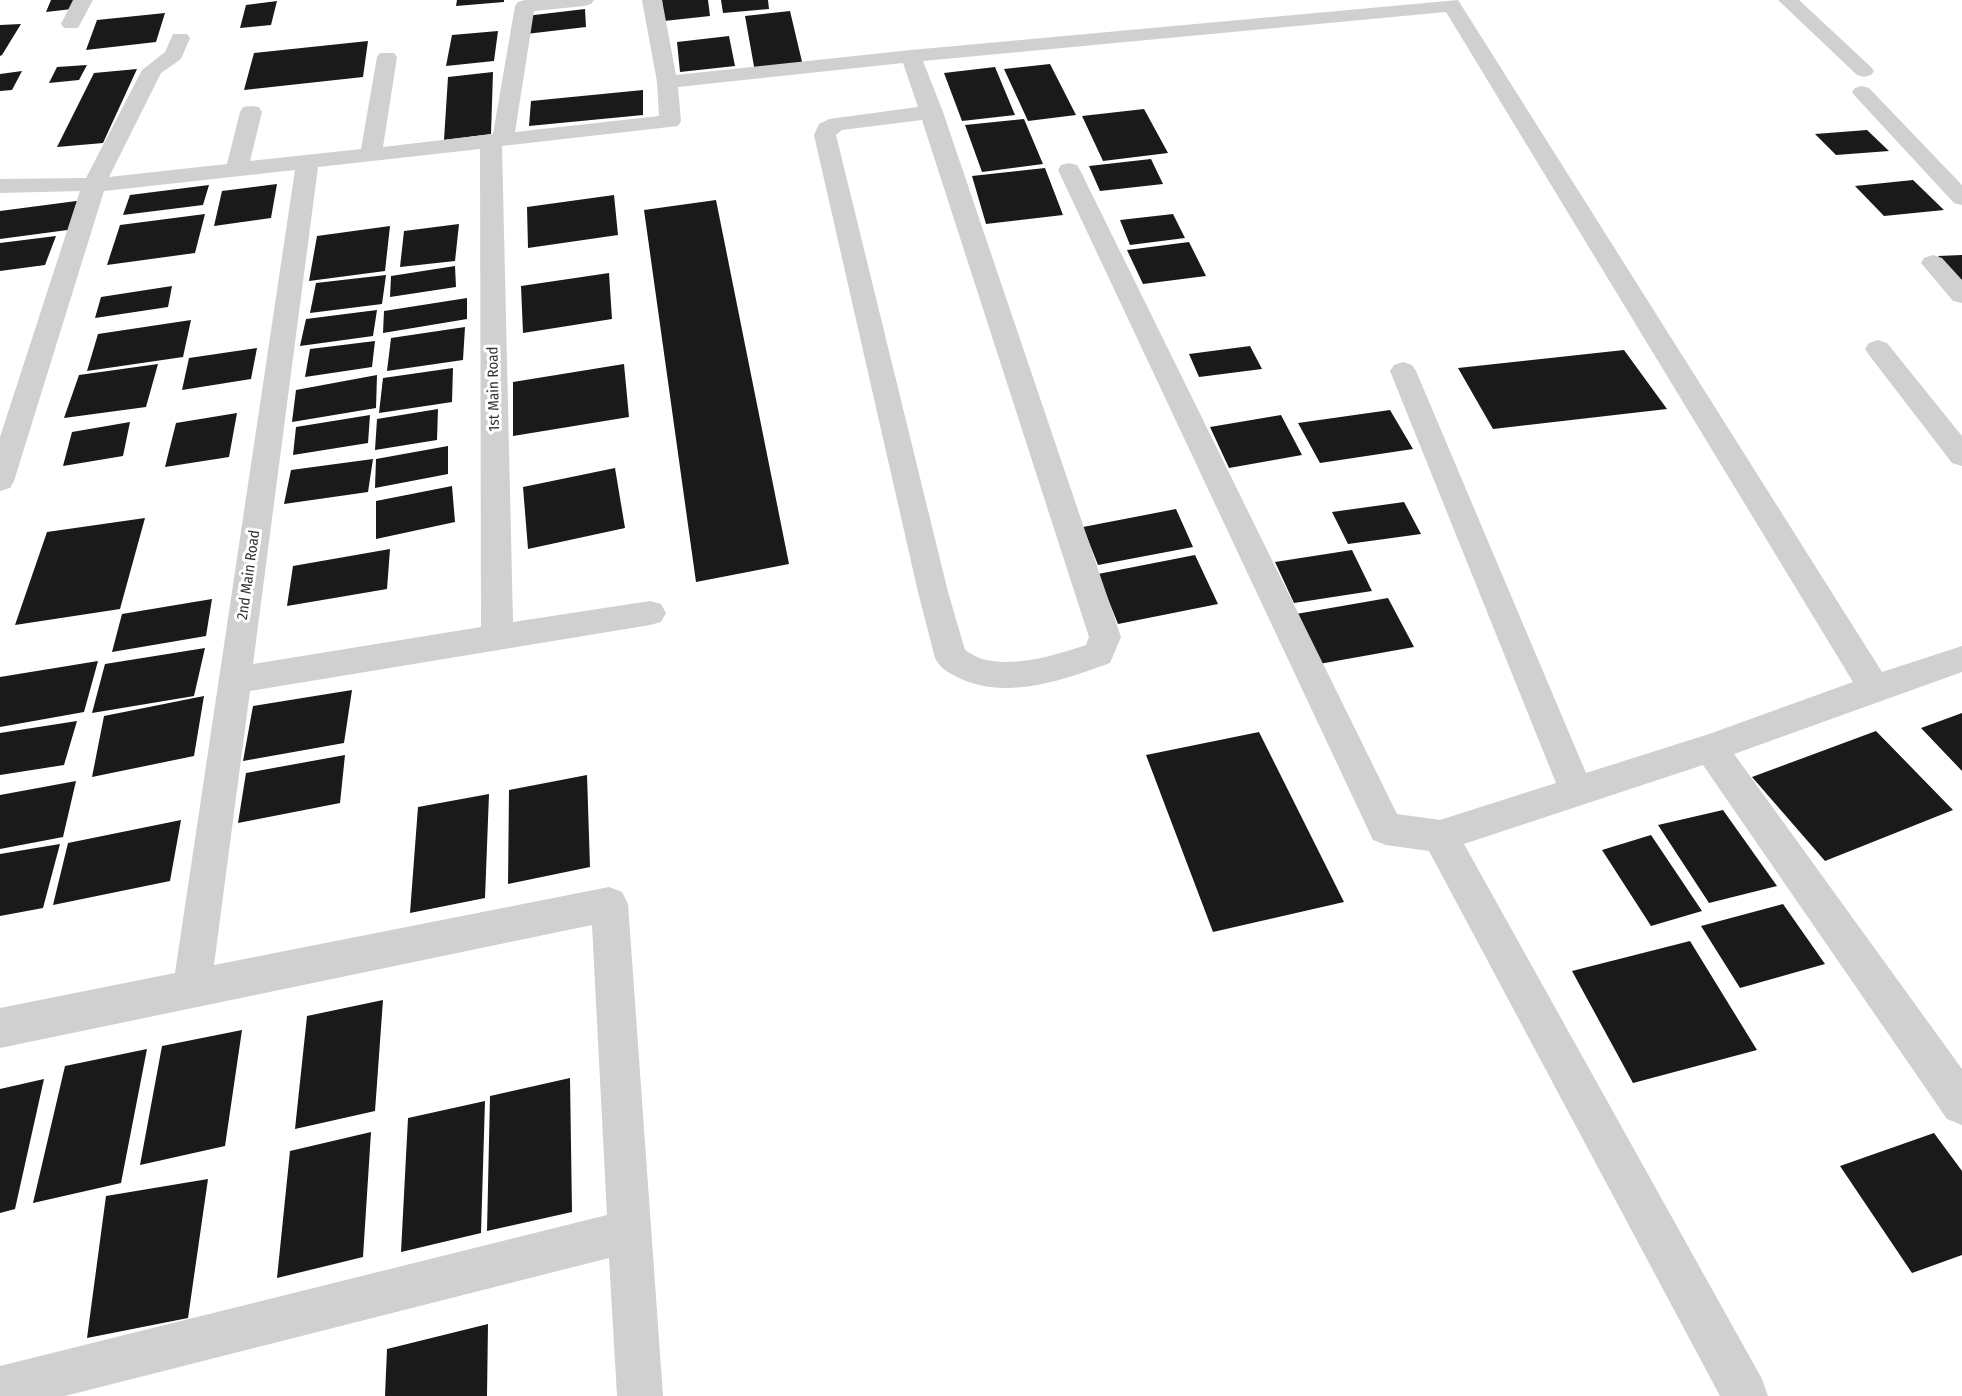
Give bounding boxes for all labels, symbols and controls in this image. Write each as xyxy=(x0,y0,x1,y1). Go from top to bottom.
street label: 1st Main Road xyxy=(484,346,504,432)
street label: 2nd Main Road xyxy=(234,529,264,621)

